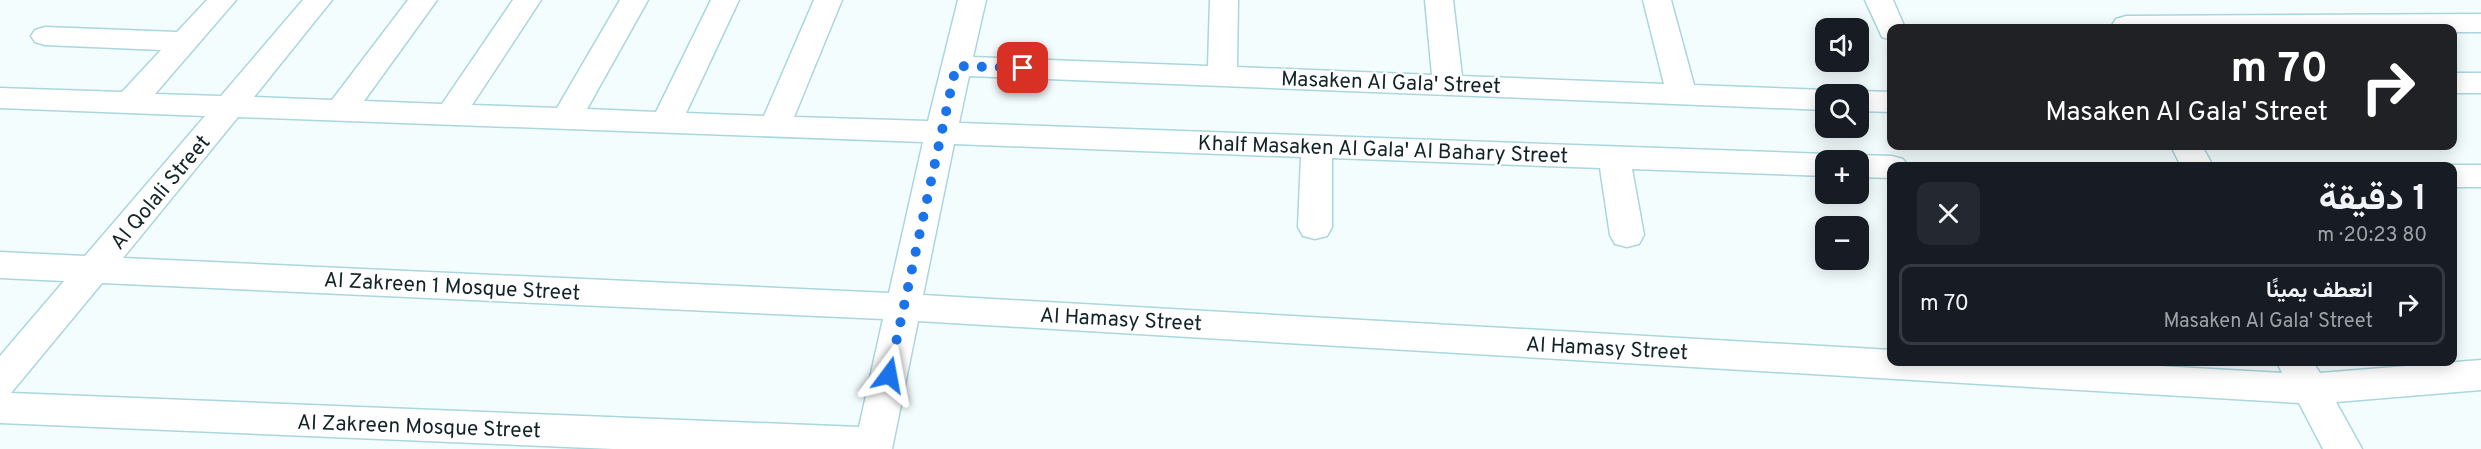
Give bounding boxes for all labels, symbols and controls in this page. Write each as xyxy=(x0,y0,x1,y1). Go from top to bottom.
map controls xyxy=(1815,18,1869,270)
button: sound xyxy=(1815,18,1869,72)
pin xyxy=(997,42,1048,93)
text: 70 m xyxy=(2230,44,2328,97)
icon: right xyxy=(2349,48,2427,126)
icon: arrive xyxy=(1006,51,1039,84)
street label: Masaken Al Gala' Street xyxy=(1281,66,1501,101)
button: search xyxy=(1815,84,1869,138)
text: Masaken Al Gala' Street xyxy=(2045,96,2328,130)
street label: Al Qolali Street xyxy=(105,130,217,256)
street label: Khalf Masaken Al Gala' Al Bahary Street xyxy=(1197,131,1569,170)
button: + xyxy=(1815,150,1869,204)
text: 1 دقيقة xyxy=(2319,177,2427,223)
button: close xyxy=(1917,182,1980,245)
button: − xyxy=(1815,216,1869,270)
text: 80 m · 20:23 xyxy=(2317,223,2427,249)
street label: Al Zakreen 1 Mosque Street xyxy=(323,267,581,308)
text: انعطف يمينًا xyxy=(2266,278,2373,305)
icon: right xyxy=(2391,288,2424,321)
text: 70 m xyxy=(1920,291,1969,318)
street label: Al Hamasy Street xyxy=(1039,303,1203,338)
text: Masaken Al Gala' Street xyxy=(2164,309,2373,335)
street label: Al Hamasy Street xyxy=(1525,332,1689,367)
position arrow xyxy=(857,343,921,407)
street label: Al Zakreen Mosque Street xyxy=(297,410,541,445)

